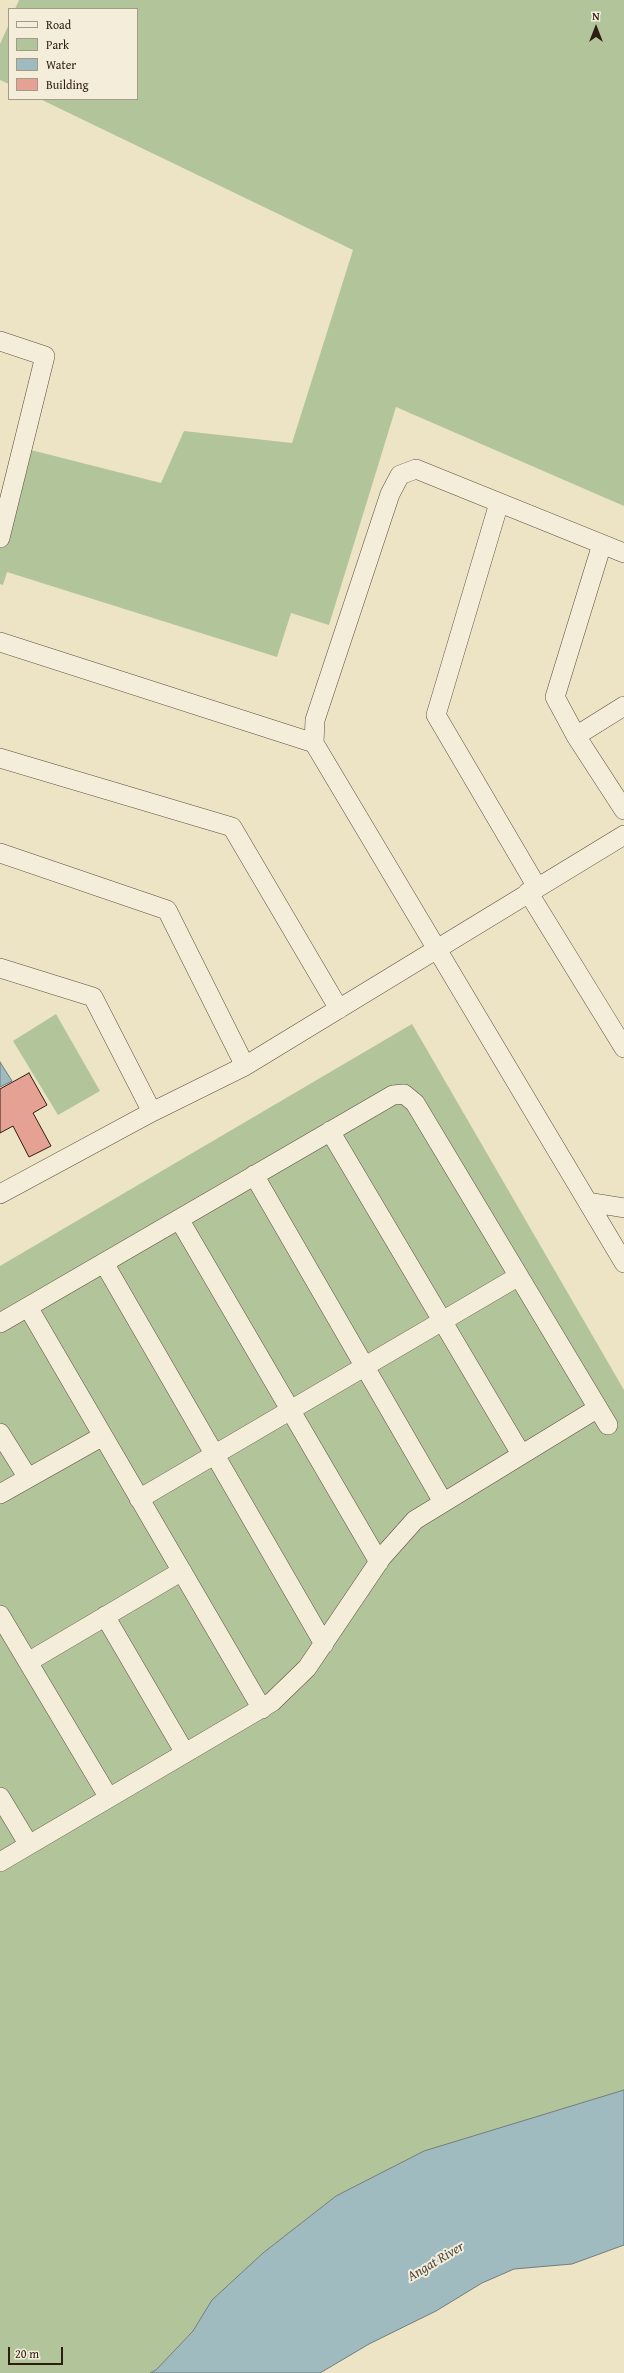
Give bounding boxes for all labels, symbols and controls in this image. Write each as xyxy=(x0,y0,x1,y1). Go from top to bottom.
legend xyxy=(8,8,138,100)
north arrow xyxy=(576,8,616,48)
text: N xyxy=(592,8,600,24)
text: Road xyxy=(46,16,71,33)
text: Park xyxy=(46,36,69,53)
text: Water xyxy=(46,56,76,73)
text: Building xyxy=(46,76,89,93)
water label: Angat River xyxy=(405,2239,467,2285)
scale bar xyxy=(10,2339,65,2365)
text: 20 m xyxy=(15,2345,39,2362)

